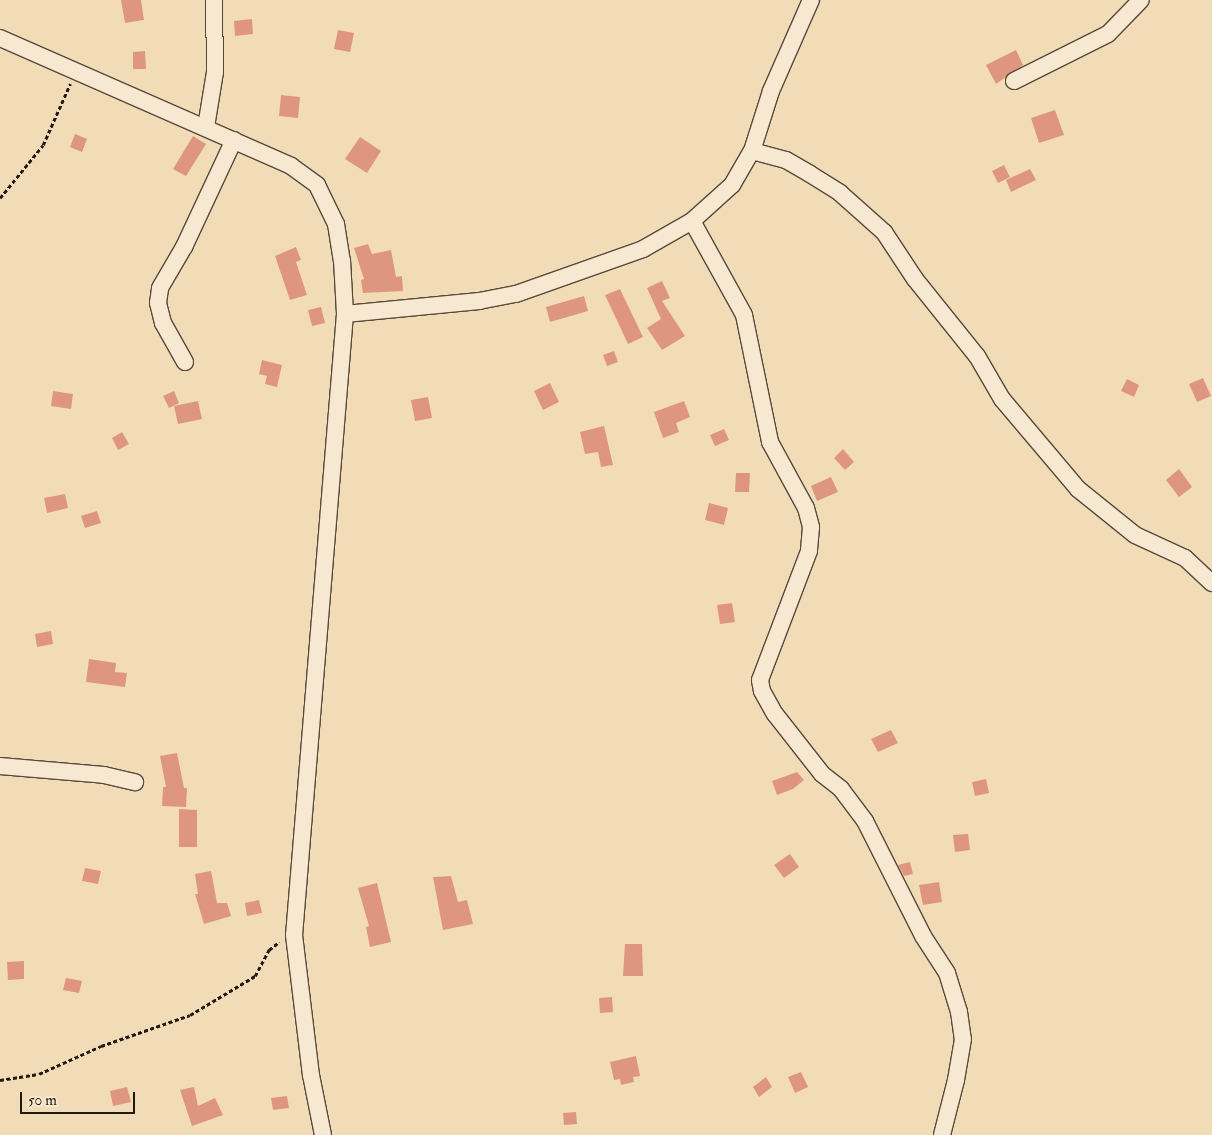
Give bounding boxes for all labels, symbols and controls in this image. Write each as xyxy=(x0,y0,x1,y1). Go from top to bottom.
scale bar xyxy=(22,1082,138,1114)
text: 50 m xyxy=(28,1091,57,1110)

